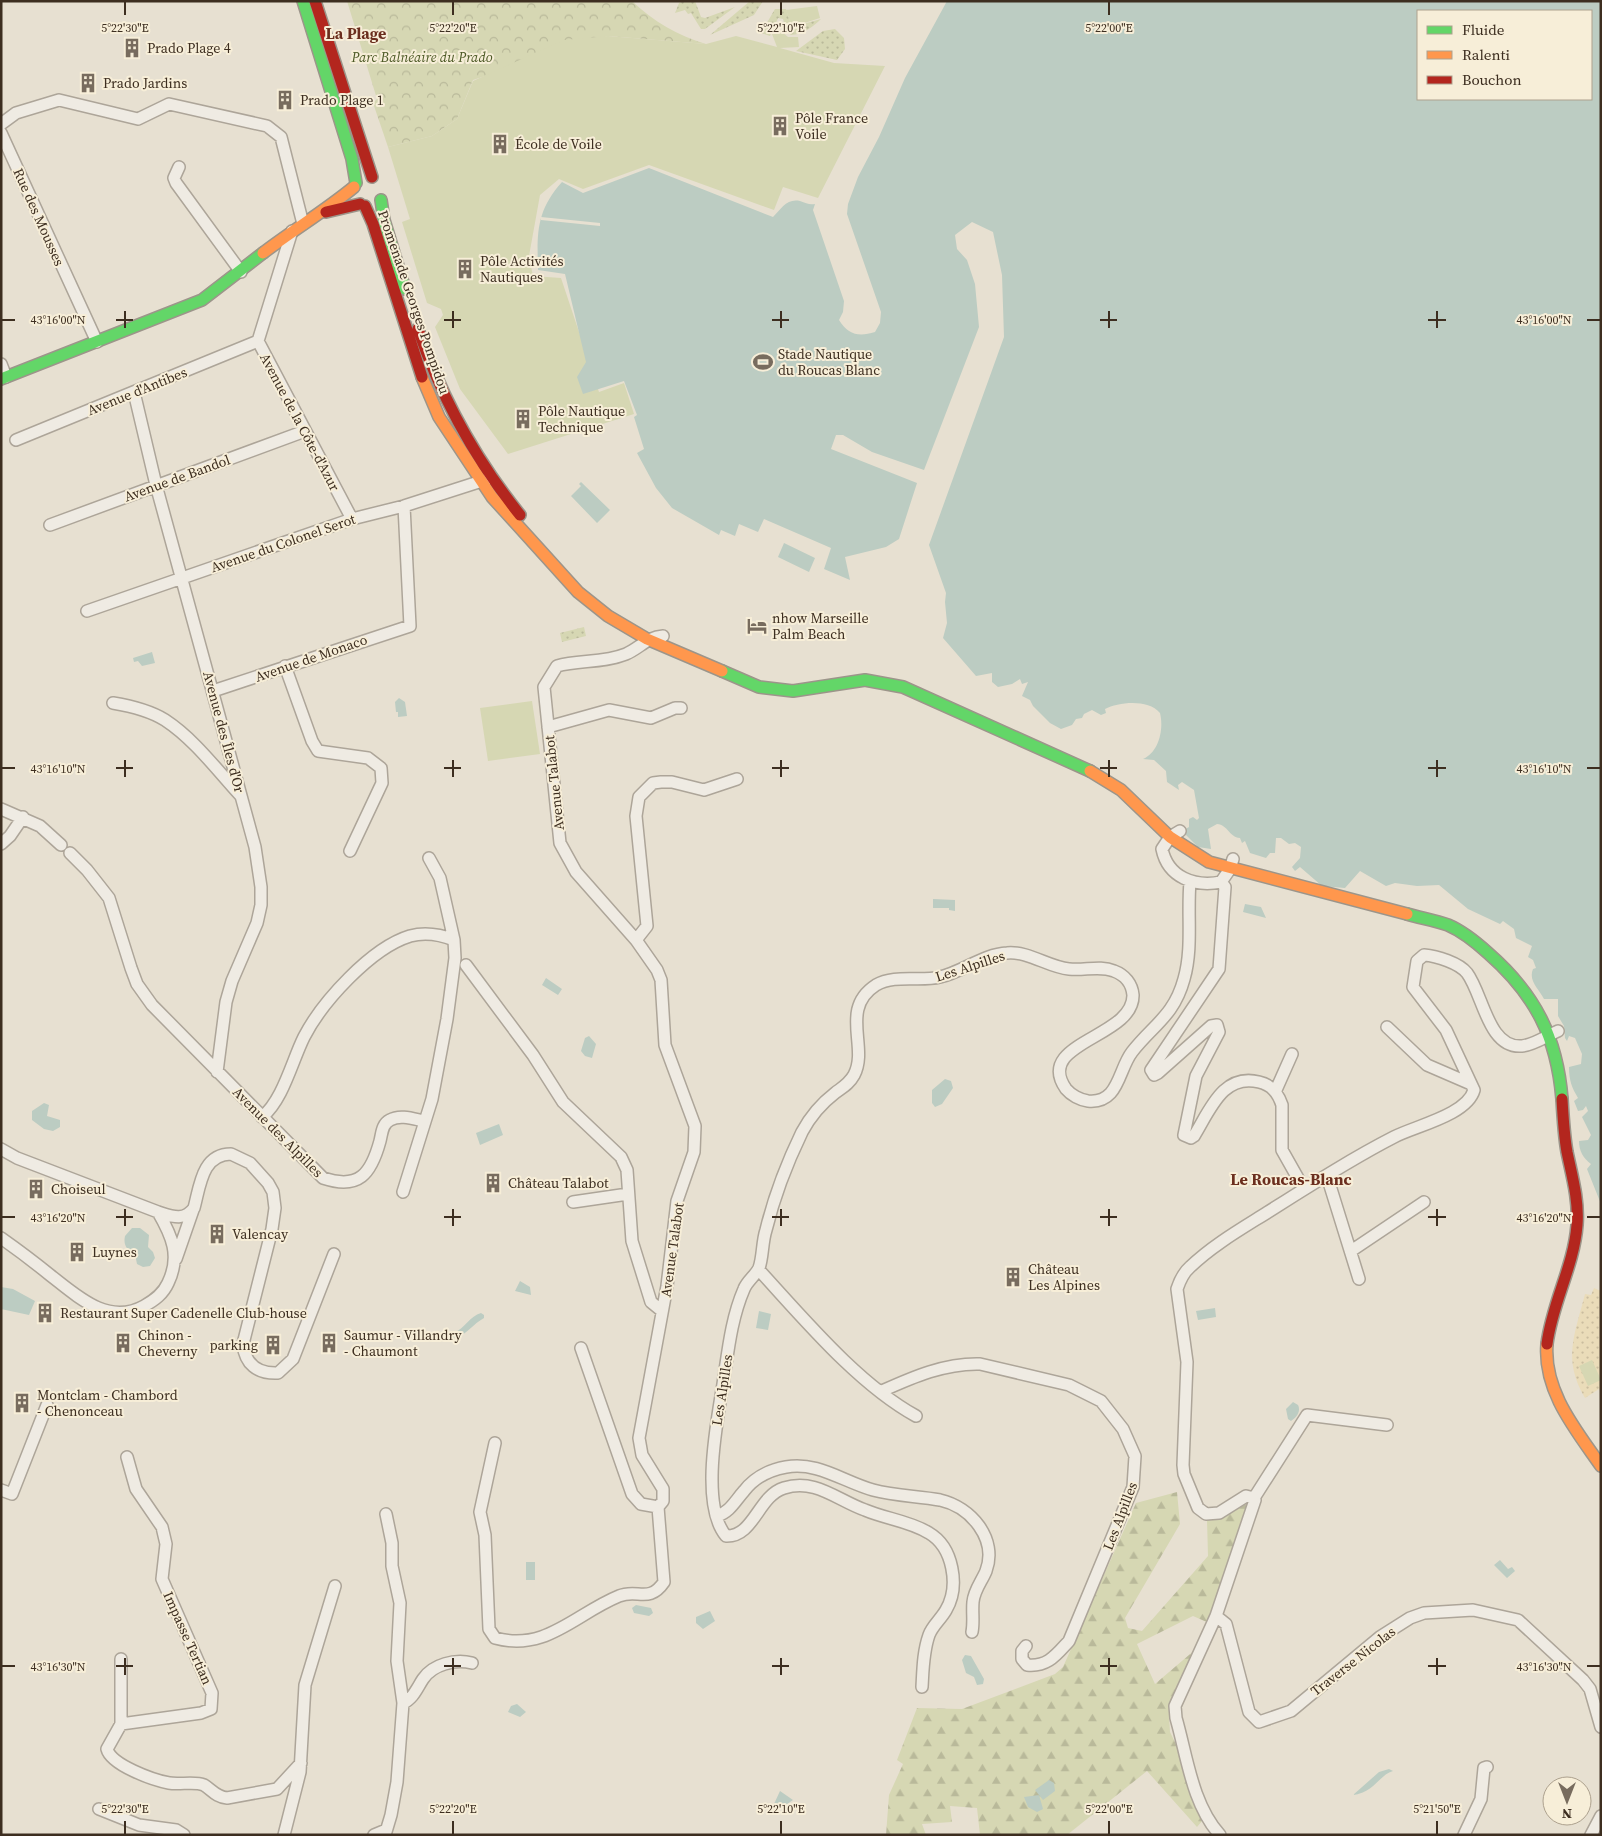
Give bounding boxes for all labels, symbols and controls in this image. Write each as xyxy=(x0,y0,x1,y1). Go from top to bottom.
legend xyxy=(1417,10,1592,100)
text: Fluide xyxy=(1462,19,1505,40)
text: 5°22'30"E xyxy=(101,20,149,36)
text: 5°22'20"E xyxy=(429,20,477,36)
text: 5°22'10"E xyxy=(757,20,805,36)
text: 5°22'00"E xyxy=(1085,20,1133,36)
district label: La Plage xyxy=(326,22,386,44)
building icon: Prado Plage 4 xyxy=(121,37,143,59)
place label: Prado Plage 4 xyxy=(147,38,231,58)
text: Ralenti xyxy=(1462,44,1510,65)
park label: Parc Balnéaire du Prado xyxy=(350,47,493,67)
text: Bouchon xyxy=(1462,69,1522,90)
building icon: Prado Jardins xyxy=(77,72,99,94)
place label: Prado Jardins xyxy=(103,73,187,93)
building icon: Prado Plage 1 xyxy=(274,89,296,111)
place label: Prado Plage 1 xyxy=(300,90,384,110)
place label: Pôle France Voile xyxy=(795,108,868,144)
building icon: Pôle France Voile xyxy=(769,115,791,137)
building icon: École de Voile xyxy=(489,133,511,155)
place label: École de Voile xyxy=(515,134,602,154)
street label: Rue des Mousses xyxy=(8,165,70,269)
street label: Promenade Georges Pompidou xyxy=(373,207,455,397)
place label: Pôle Activités Nautiques xyxy=(480,251,563,287)
building icon: Pôle Activités Nautiques xyxy=(454,258,476,280)
text: 43°16'00"N xyxy=(30,312,86,328)
text: 43°16'00"N xyxy=(1516,312,1572,328)
place label: Stade Nautique du Roucas Blanc xyxy=(778,344,880,380)
street label: Avenue de la Côte-d'Azur xyxy=(255,350,345,495)
sports icon: Stade Nautique du Roucas Blanc xyxy=(752,351,774,373)
street label: Avenue d'Antibes xyxy=(84,362,190,420)
place label: Pôle Nautique Technique xyxy=(538,401,625,437)
building icon: Pôle Nautique Technique xyxy=(512,408,534,430)
street label: Avenue de Bandol xyxy=(121,450,233,506)
street label: Avenue du Colonel Serot xyxy=(208,509,358,577)
place label: nhow Marseille Palm Beach xyxy=(772,608,869,644)
hotel icon: nhow Marseille Palm Beach xyxy=(746,615,768,637)
street label: Avenue de Monaco xyxy=(252,629,370,687)
street label: Avenue des Îles d'Or xyxy=(198,669,250,795)
street label: Avenue Talabot xyxy=(539,734,569,831)
text: 43°16'10"N xyxy=(30,761,86,777)
text: 43°16'10"N xyxy=(1516,761,1572,777)
street label: Les Alpilles xyxy=(933,945,1007,987)
street label: Avenue des Alpilles xyxy=(228,1082,328,1182)
district label: Le Roucas-Blanc xyxy=(1230,1168,1352,1190)
building icon: Château Talabot xyxy=(482,1172,504,1194)
place label: Château Talabot xyxy=(508,1173,609,1193)
building icon: Choiseul xyxy=(25,1178,47,1200)
place label: Choiseul xyxy=(51,1179,106,1199)
street label: Avenue Talabot xyxy=(655,1201,689,1299)
text: 43°16'20"N xyxy=(30,1210,86,1226)
text: 43°16'20"N xyxy=(1516,1210,1572,1226)
building icon: Valencay xyxy=(206,1223,228,1245)
place label: Valencay xyxy=(232,1224,289,1244)
building icon: Luynes xyxy=(66,1241,88,1263)
place label: Luynes xyxy=(92,1242,137,1262)
place label: Château Les Alpines xyxy=(1028,1259,1100,1295)
building icon: Château Les Alpines xyxy=(1002,1266,1024,1288)
building icon: Restaurant Super Cadenelle Club-house xyxy=(34,1302,56,1324)
place label: Restaurant Super Cadenelle Club-house xyxy=(60,1303,307,1323)
place label: Chinon - Cheverny xyxy=(138,1325,198,1361)
place label: Saumur - Villandry - Chaumont xyxy=(344,1325,462,1361)
building icon: Chinon - Cheverny xyxy=(112,1332,134,1354)
building icon: Saumur - Villandry - Chaumont xyxy=(318,1332,340,1354)
building icon: parking xyxy=(262,1334,284,1356)
place label: parking xyxy=(209,1335,258,1355)
street label: Les Alpilles xyxy=(706,1353,738,1427)
place label: Montclam - Chambord - Chenonceau xyxy=(37,1385,178,1421)
building icon: Montclam - Chambord - Chenonceau xyxy=(11,1392,33,1414)
street label: Les Alpilles xyxy=(1098,1479,1142,1553)
street label: Impasse Tertian xyxy=(158,1588,218,1688)
street label: Traverse Nicolas xyxy=(1306,1621,1400,1701)
text: 43°16'30"N xyxy=(30,1659,86,1675)
text: 43°16'30"N xyxy=(1516,1659,1572,1675)
north arrow xyxy=(1542,1776,1592,1826)
text: 5°22'30"E xyxy=(101,1801,149,1817)
text: 5°22'20"E xyxy=(429,1801,477,1817)
text: 5°22'10"E xyxy=(757,1801,805,1817)
text: 5°22'00"E xyxy=(1085,1801,1133,1817)
text: 5°21'50"E xyxy=(1413,1801,1461,1817)
text: N xyxy=(1562,1804,1572,1824)

